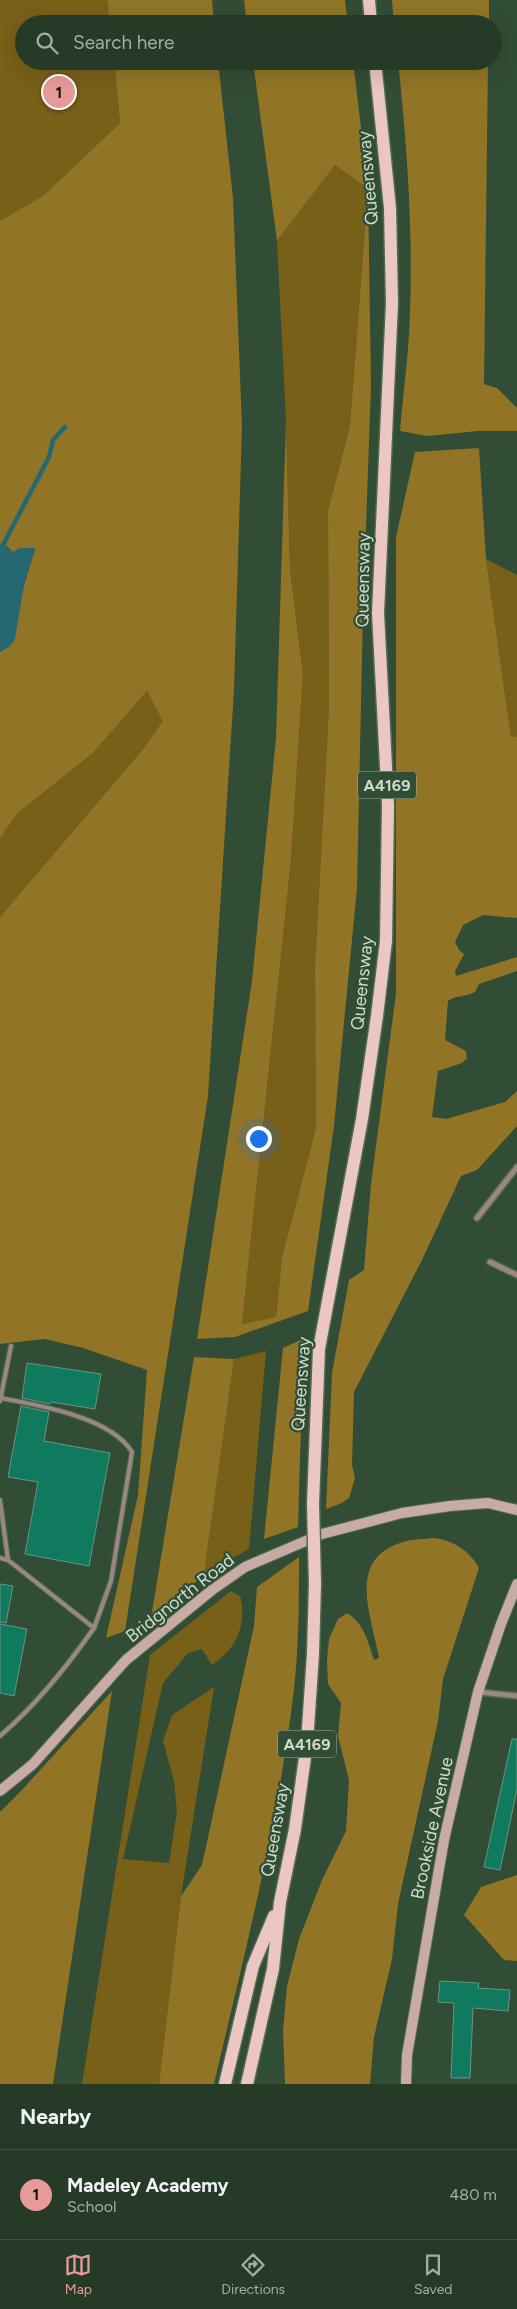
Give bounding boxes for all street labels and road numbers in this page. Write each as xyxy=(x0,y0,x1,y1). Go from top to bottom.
street label: Queensway xyxy=(353,129,383,226)
street label: Queensway xyxy=(351,532,375,627)
road number: A4169 xyxy=(358,772,416,798)
street label: Queensway xyxy=(346,934,378,1031)
street label: Queensway xyxy=(287,1336,315,1432)
street label: Bridgnorth Road xyxy=(121,1549,239,1647)
road number: A4169 xyxy=(278,1730,336,1758)
street label: Brookside Avenue xyxy=(406,1755,458,1901)
street label: Queensway xyxy=(256,1781,294,1878)

